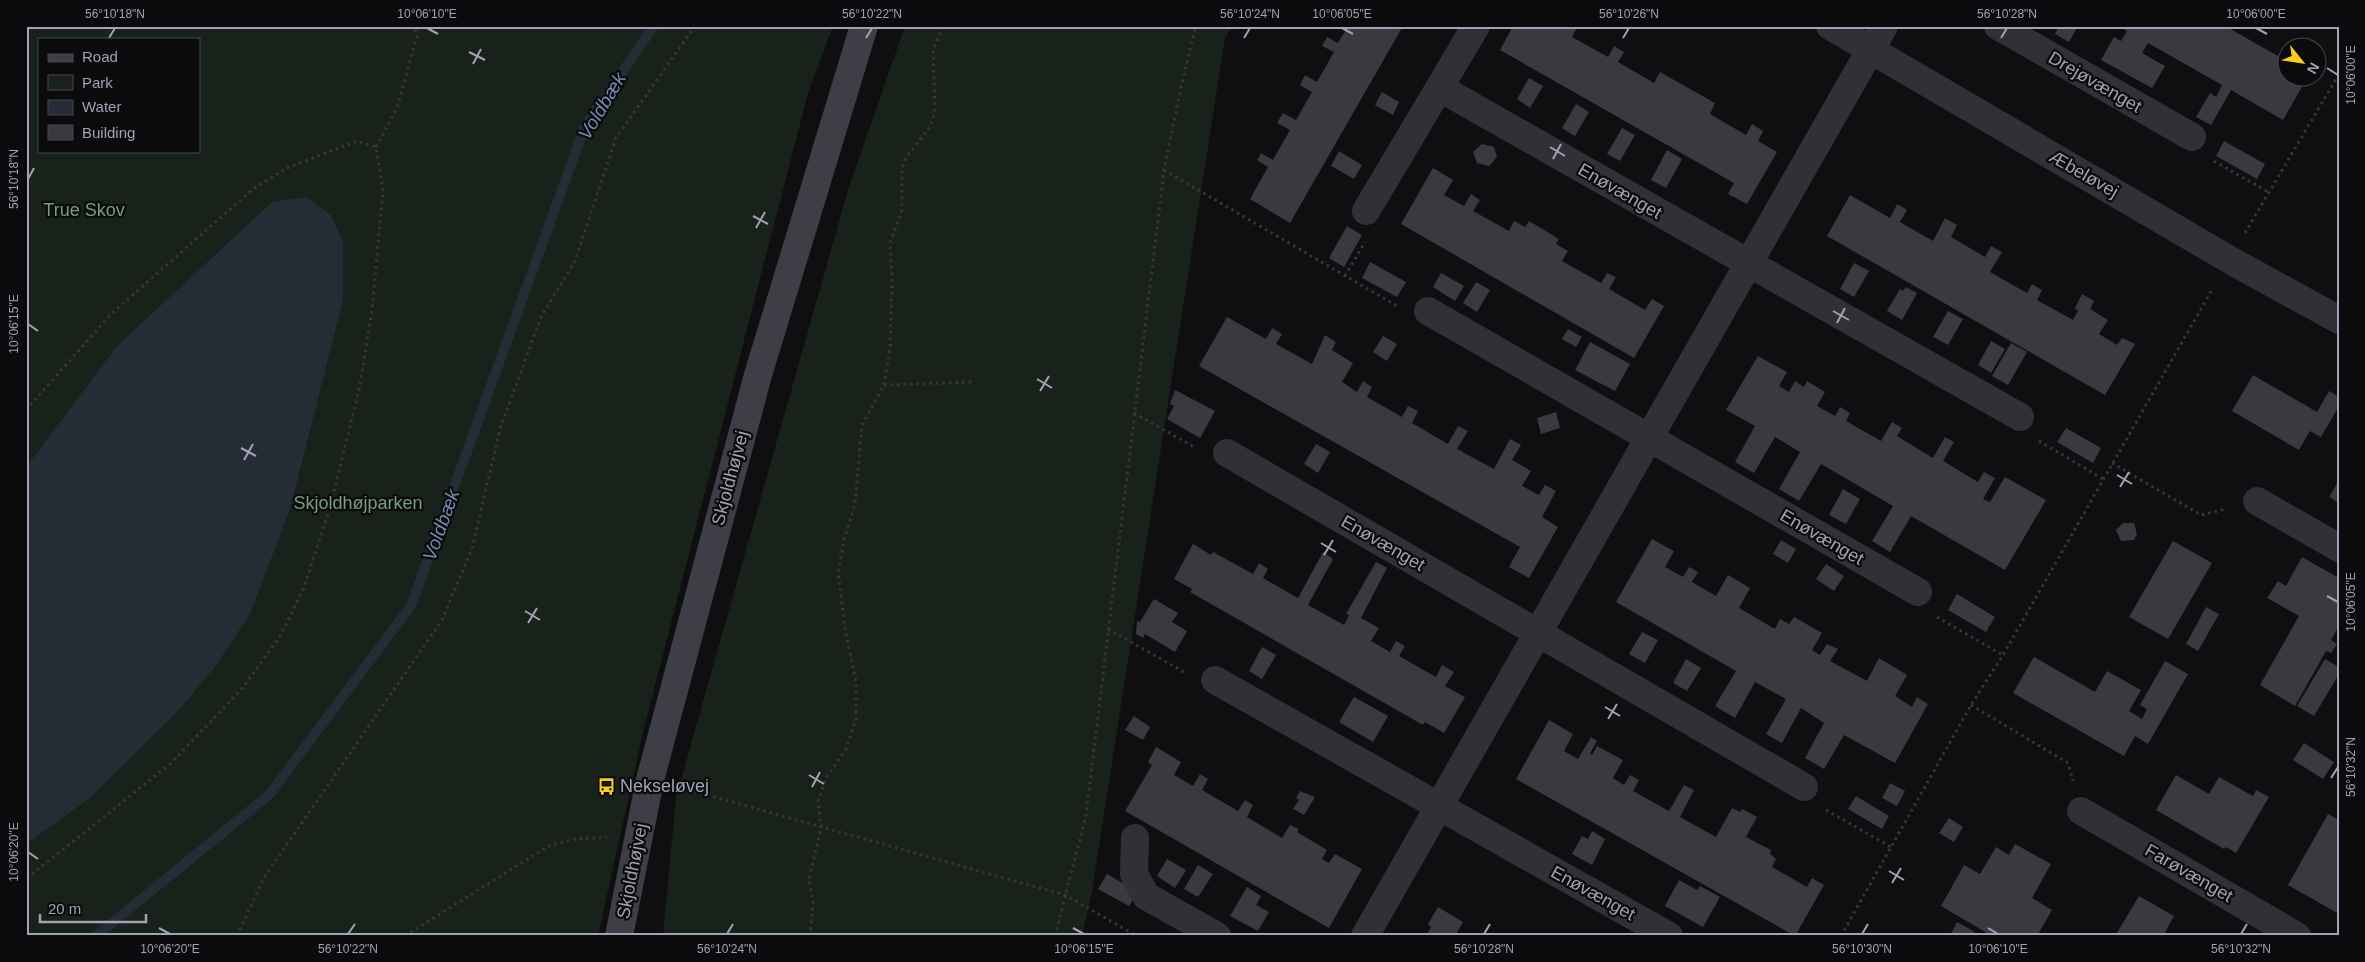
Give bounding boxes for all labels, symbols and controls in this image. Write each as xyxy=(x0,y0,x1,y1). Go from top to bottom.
text: 56°10'18"N xyxy=(85,7,145,21)
text: 10°06'10"E xyxy=(397,7,457,21)
text: 56°10'22"N xyxy=(842,7,902,21)
text: 56°10'24"N xyxy=(1220,7,1280,21)
text: 10°06'05"E xyxy=(1312,7,1372,21)
text: 56°10'26"N xyxy=(1599,7,1659,21)
text: 56°10'28"N xyxy=(1977,7,2037,21)
text: 10°06'00"E xyxy=(2226,7,2286,21)
legend xyxy=(38,38,200,152)
north arrow xyxy=(2278,38,2328,88)
text: 10°06'00"E xyxy=(2344,45,2358,105)
street label: Drejøvænget xyxy=(2045,47,2145,117)
text: Road xyxy=(82,48,118,65)
text: N xyxy=(2304,60,2323,77)
water label: Voldbæk xyxy=(574,67,631,143)
text: Park xyxy=(82,74,113,91)
text: Water xyxy=(82,98,121,115)
text: Building xyxy=(82,124,135,141)
street label: Æbeløvej xyxy=(2046,146,2122,202)
text: 56°10'18"N xyxy=(7,149,21,209)
street label: Enøvænget xyxy=(1575,159,1665,223)
park label: True Skov xyxy=(43,200,125,220)
text: 10°06'15"E xyxy=(7,294,21,354)
street label: Skjoldhøjvej xyxy=(708,429,752,527)
water label: Voldbæk xyxy=(418,485,464,563)
park label: Skjoldhøjparken xyxy=(293,493,423,513)
street label: Enøvænget xyxy=(1777,505,1867,569)
street label: Enøvænget xyxy=(1338,511,1428,575)
text: 10°06'05"E xyxy=(2344,572,2358,632)
text: 56°10'32"N xyxy=(2344,737,2358,797)
bus stop icon: Nekseløvej xyxy=(596,776,616,796)
place label: Nekseløvej xyxy=(620,776,709,796)
street label: Skjoldhøjvej xyxy=(613,821,651,921)
text: 10°06'20"E xyxy=(7,822,21,882)
street label: Farøvænget xyxy=(2142,840,2236,906)
street label: Enøvænget xyxy=(1547,862,1639,924)
scale bar xyxy=(40,892,146,924)
text: 20 m xyxy=(48,900,81,917)
text: 10°06'20"E xyxy=(140,942,200,956)
text: 56°10'22"N xyxy=(318,942,378,956)
text: 56°10'24"N xyxy=(697,942,757,956)
text: 10°06'15"E xyxy=(1054,942,1114,956)
text: 56°10'28"N xyxy=(1454,942,1514,956)
text: 56°10'30"N xyxy=(1832,942,1892,956)
text: 10°06'10"E xyxy=(1968,942,2028,956)
text: 56°10'32"N xyxy=(2211,942,2271,956)

